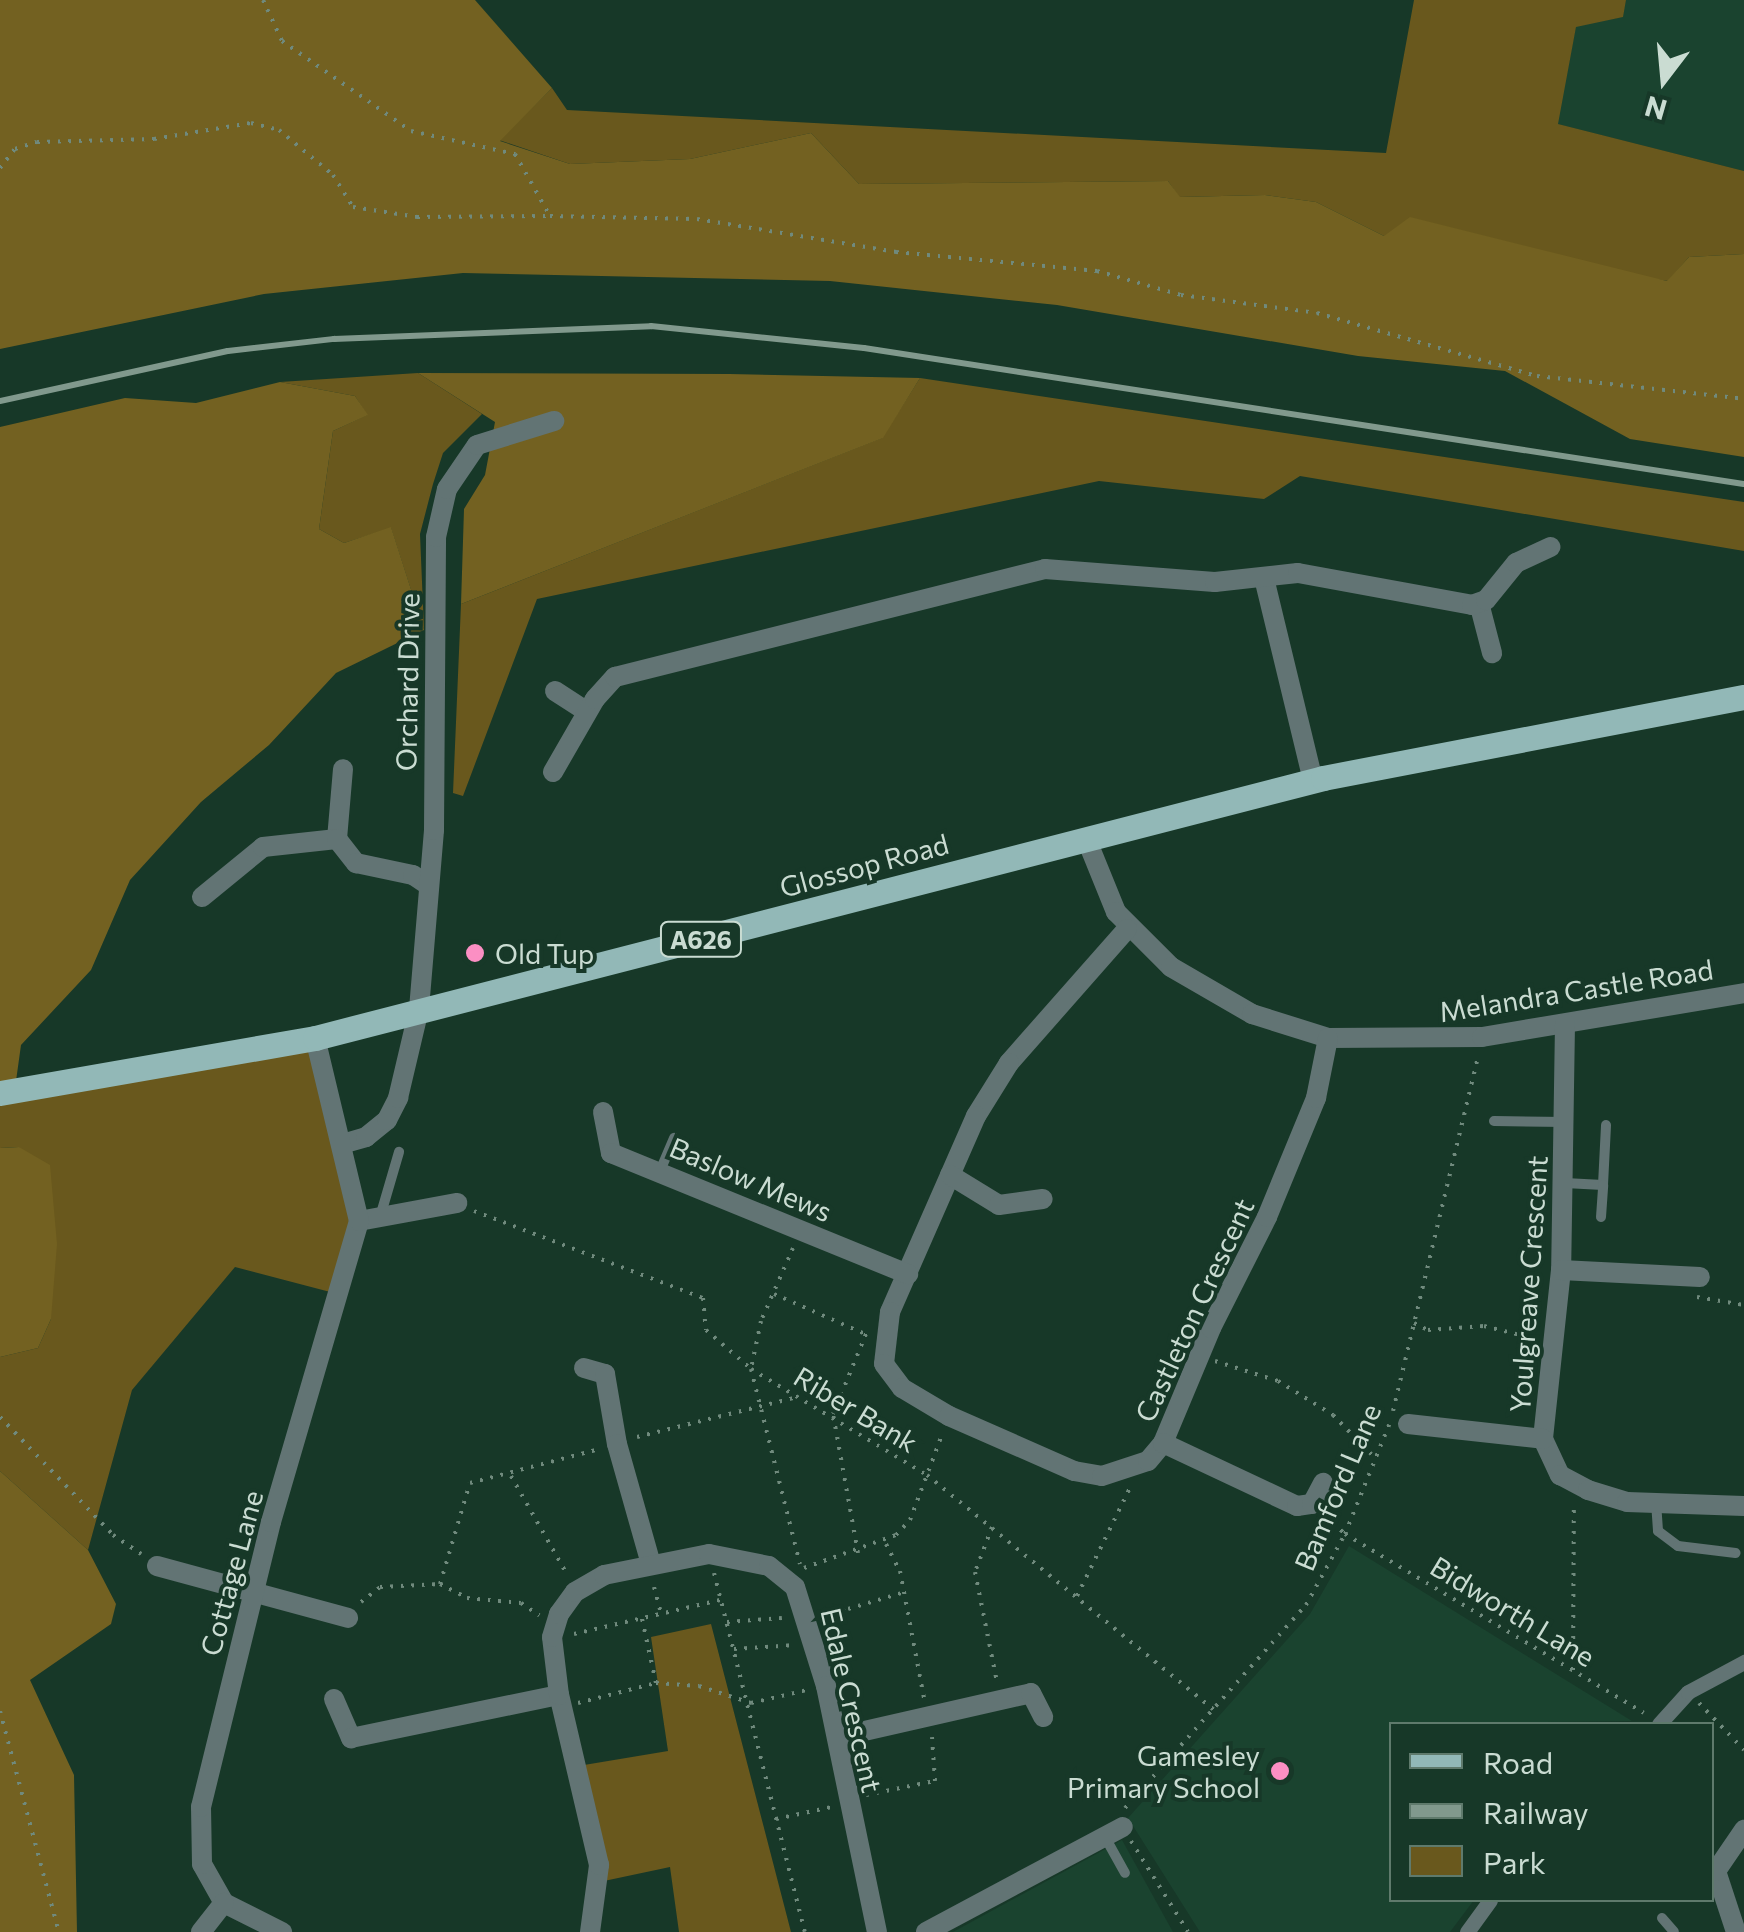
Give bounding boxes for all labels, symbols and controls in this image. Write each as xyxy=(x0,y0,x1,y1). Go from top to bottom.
north arrow xyxy=(1614,30,1714,130)
text: N xyxy=(1641,90,1671,128)
street label: Orchard Drive xyxy=(389,593,425,771)
street label: Glossop Road xyxy=(776,826,952,904)
road number: A626 xyxy=(658,919,744,959)
place label: Old Tup xyxy=(495,936,594,970)
marker: Old Tup xyxy=(464,942,486,964)
street label: Melandra Castle Road xyxy=(1437,952,1715,1028)
street label: Baslow Mews xyxy=(665,1130,837,1228)
street label: Youlgreave Crescent xyxy=(1502,1154,1554,1414)
street label: Castleton Crescent xyxy=(1128,1193,1260,1427)
street label: Riber Bank xyxy=(788,1359,924,1459)
street label: Bamford Lane xyxy=(1287,1399,1387,1575)
street label: Cottage Lane xyxy=(193,1487,269,1659)
street label: Bidworth Lane xyxy=(1425,1549,1601,1673)
street label: Edale Crescent xyxy=(814,1605,890,1795)
legend xyxy=(1389,1722,1714,1902)
place label: Gamesley Primary School xyxy=(1067,1738,1260,1804)
text: Road xyxy=(1483,1743,1553,1780)
marker: Gamesley Primary School xyxy=(1269,1760,1291,1782)
text: Railway xyxy=(1483,1793,1589,1830)
text: Park xyxy=(1483,1843,1546,1880)

